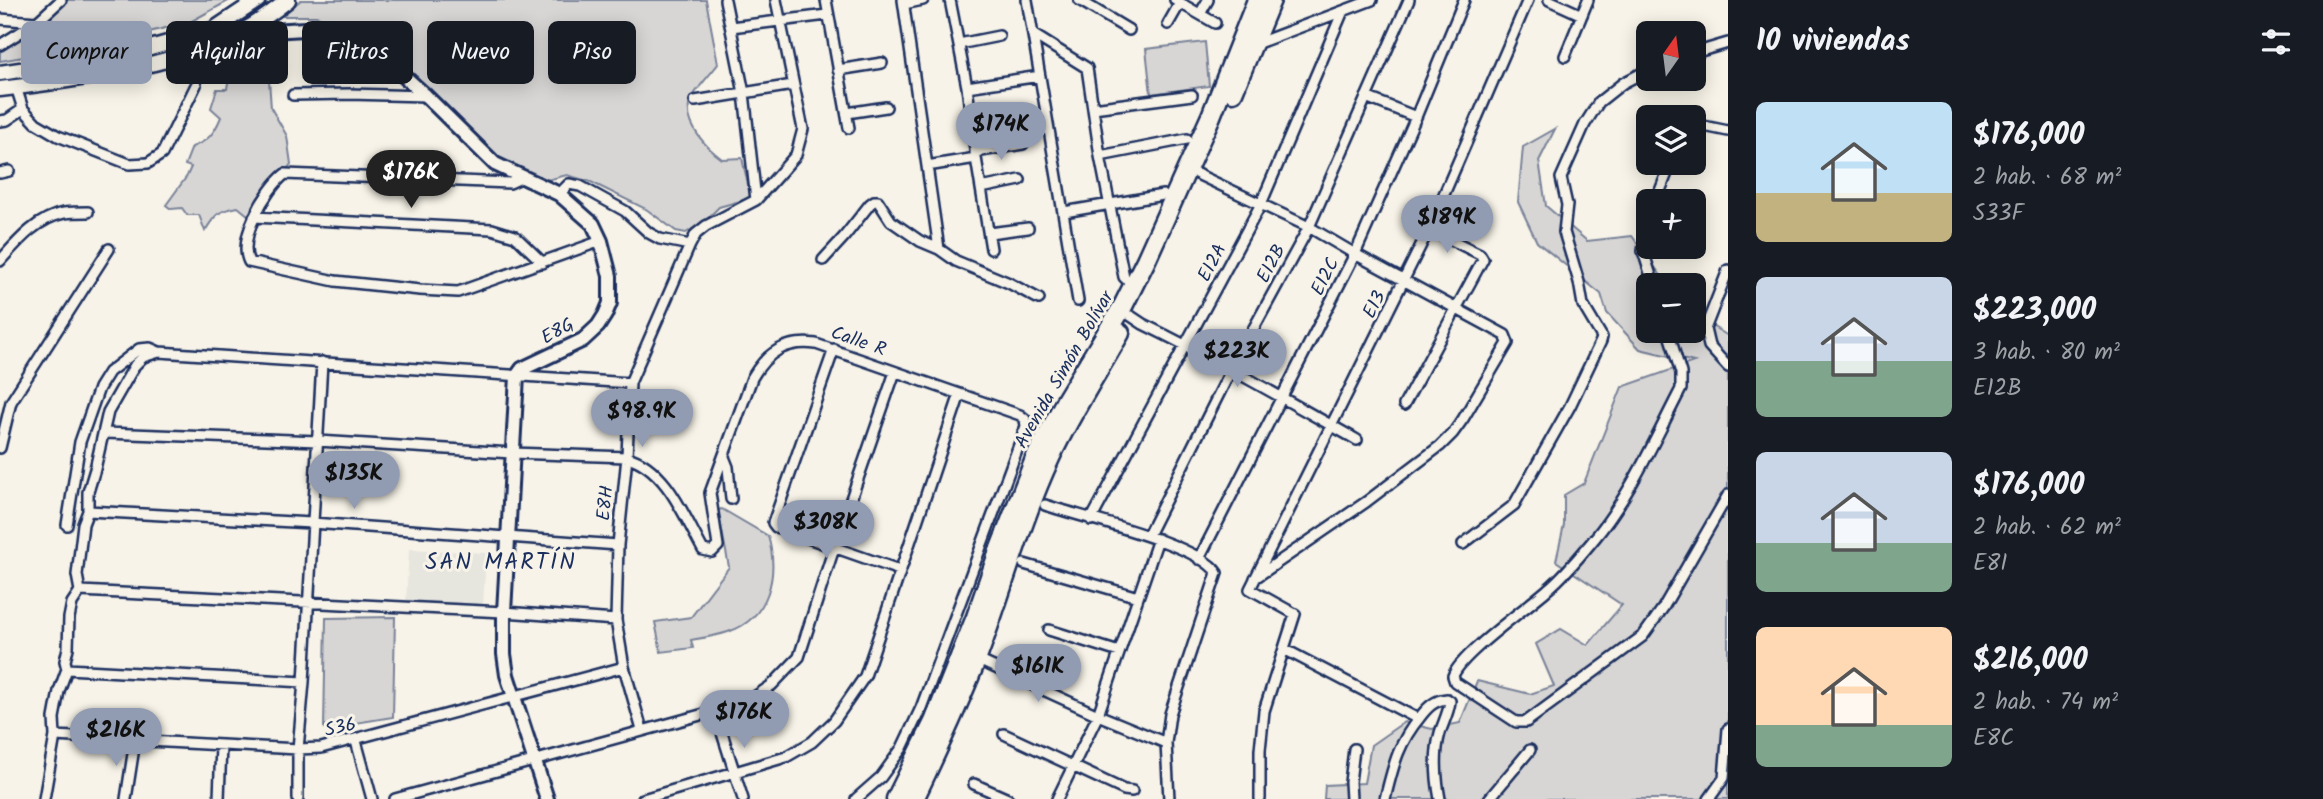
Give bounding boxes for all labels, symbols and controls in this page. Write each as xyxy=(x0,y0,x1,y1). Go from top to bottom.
text: 10 viviendas xyxy=(1756,18,1910,66)
chip: Comprar xyxy=(21,21,152,84)
chip: Alquilar xyxy=(166,21,288,84)
chip: Filtros xyxy=(302,21,413,84)
chip: Nuevo xyxy=(427,21,534,84)
chip: Piso xyxy=(548,21,636,84)
north arrow xyxy=(1636,21,1706,91)
map controls xyxy=(1636,21,1706,343)
icon: filters xyxy=(2257,23,2295,61)
pin: $174K xyxy=(952,102,1050,162)
button: layers xyxy=(1636,105,1706,175)
text: $174K xyxy=(972,107,1030,143)
text: $176,000 xyxy=(1973,112,2084,160)
icon: home xyxy=(1812,130,1896,214)
pin: $176K xyxy=(362,150,460,210)
text: $176K xyxy=(382,155,440,191)
text: 2 hab. · 68 m² xyxy=(1973,160,2121,196)
button: + xyxy=(1636,189,1706,259)
pin: $189K xyxy=(1398,196,1496,255)
text: S33F xyxy=(1973,196,2024,232)
text: $189K xyxy=(1417,200,1477,236)
street label: E12A xyxy=(1190,238,1235,288)
street label: E12B xyxy=(1249,239,1294,289)
street label: E12C xyxy=(1303,252,1348,301)
button: − xyxy=(1636,273,1706,343)
street label: Avenida Simón Bolívar xyxy=(1007,284,1123,455)
street label: E13 xyxy=(1355,286,1395,324)
text: $223,000 xyxy=(1973,287,2096,335)
icon: home xyxy=(1812,305,1896,389)
street label: E8G xyxy=(536,311,580,353)
street label: Calle R xyxy=(827,318,890,365)
pin: $223K xyxy=(1188,330,1286,389)
text: $223K xyxy=(1204,334,1270,370)
text: 3 hab. · 80 m² xyxy=(1973,335,2120,371)
text: E12B xyxy=(1973,371,2022,407)
pin: $98.9K xyxy=(585,390,699,449)
text: $98.9K xyxy=(607,394,677,430)
pin: $135K xyxy=(305,452,403,511)
text: $135K xyxy=(325,456,383,492)
text: $176,000 xyxy=(1973,462,2084,510)
icon: home xyxy=(1812,480,1896,564)
street label: E8H xyxy=(589,484,623,522)
pin: $308K xyxy=(777,500,875,560)
text: $308K xyxy=(793,505,859,541)
text: 2 hab. · 62 m² xyxy=(1973,510,2121,546)
district label: SAN MARTÍN xyxy=(425,545,577,581)
text: E8I xyxy=(1973,546,2007,582)
text: $216,000 xyxy=(1973,637,2088,685)
pin: $161K xyxy=(989,644,1087,704)
text: $161K xyxy=(1011,649,1065,685)
icon: home xyxy=(1812,655,1896,739)
text: 2 hab. · 74 m² xyxy=(1973,685,2118,721)
pin: $176K xyxy=(695,690,793,750)
text: $176K xyxy=(715,695,773,731)
pin: $216K xyxy=(67,708,165,768)
street label: S36 xyxy=(322,710,359,746)
text: $216K xyxy=(86,713,146,749)
text: E8C xyxy=(1973,721,2014,757)

